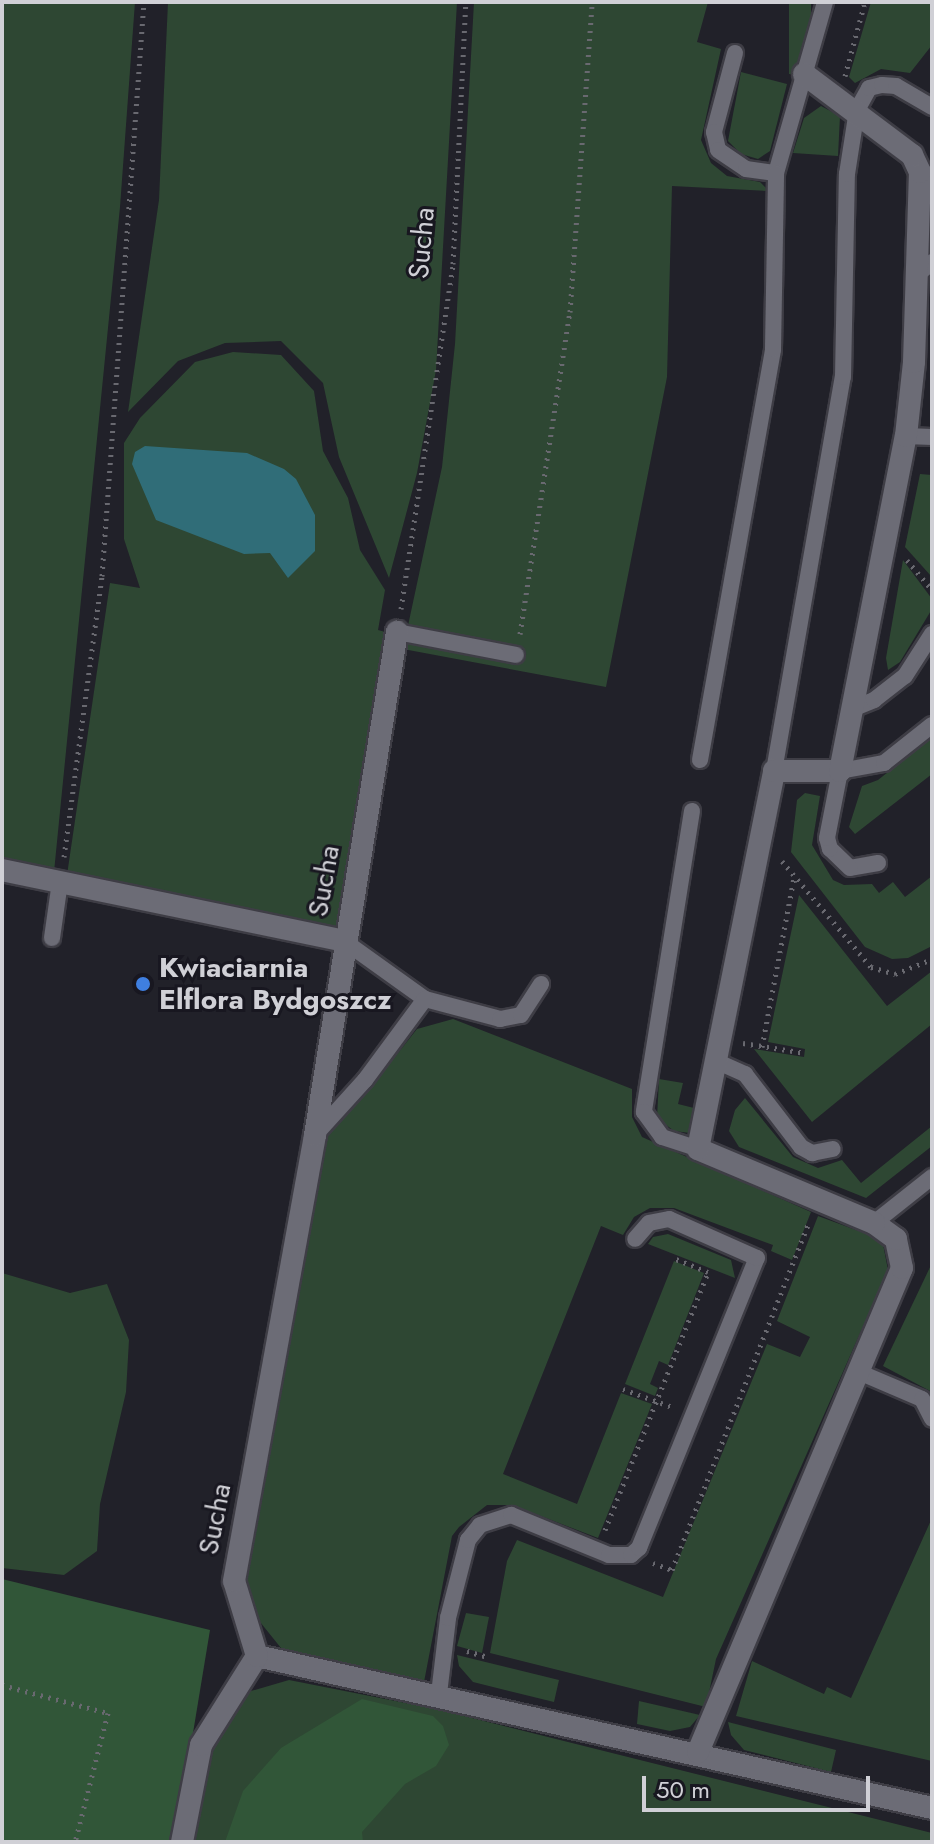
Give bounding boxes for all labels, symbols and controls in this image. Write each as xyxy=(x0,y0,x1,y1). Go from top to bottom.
street label: Sucha xyxy=(402,206,442,280)
street label: Sucha xyxy=(301,843,347,919)
place label: Kwiaciarnia Elflora Bydgoszcz xyxy=(159,951,392,1017)
marker: Kwiaciarnia Elflora Bydgoszcz xyxy=(134,975,152,993)
street label: Sucha xyxy=(192,1481,238,1557)
scale bar xyxy=(646,1760,874,1810)
text: 50 m xyxy=(656,1772,710,1807)

